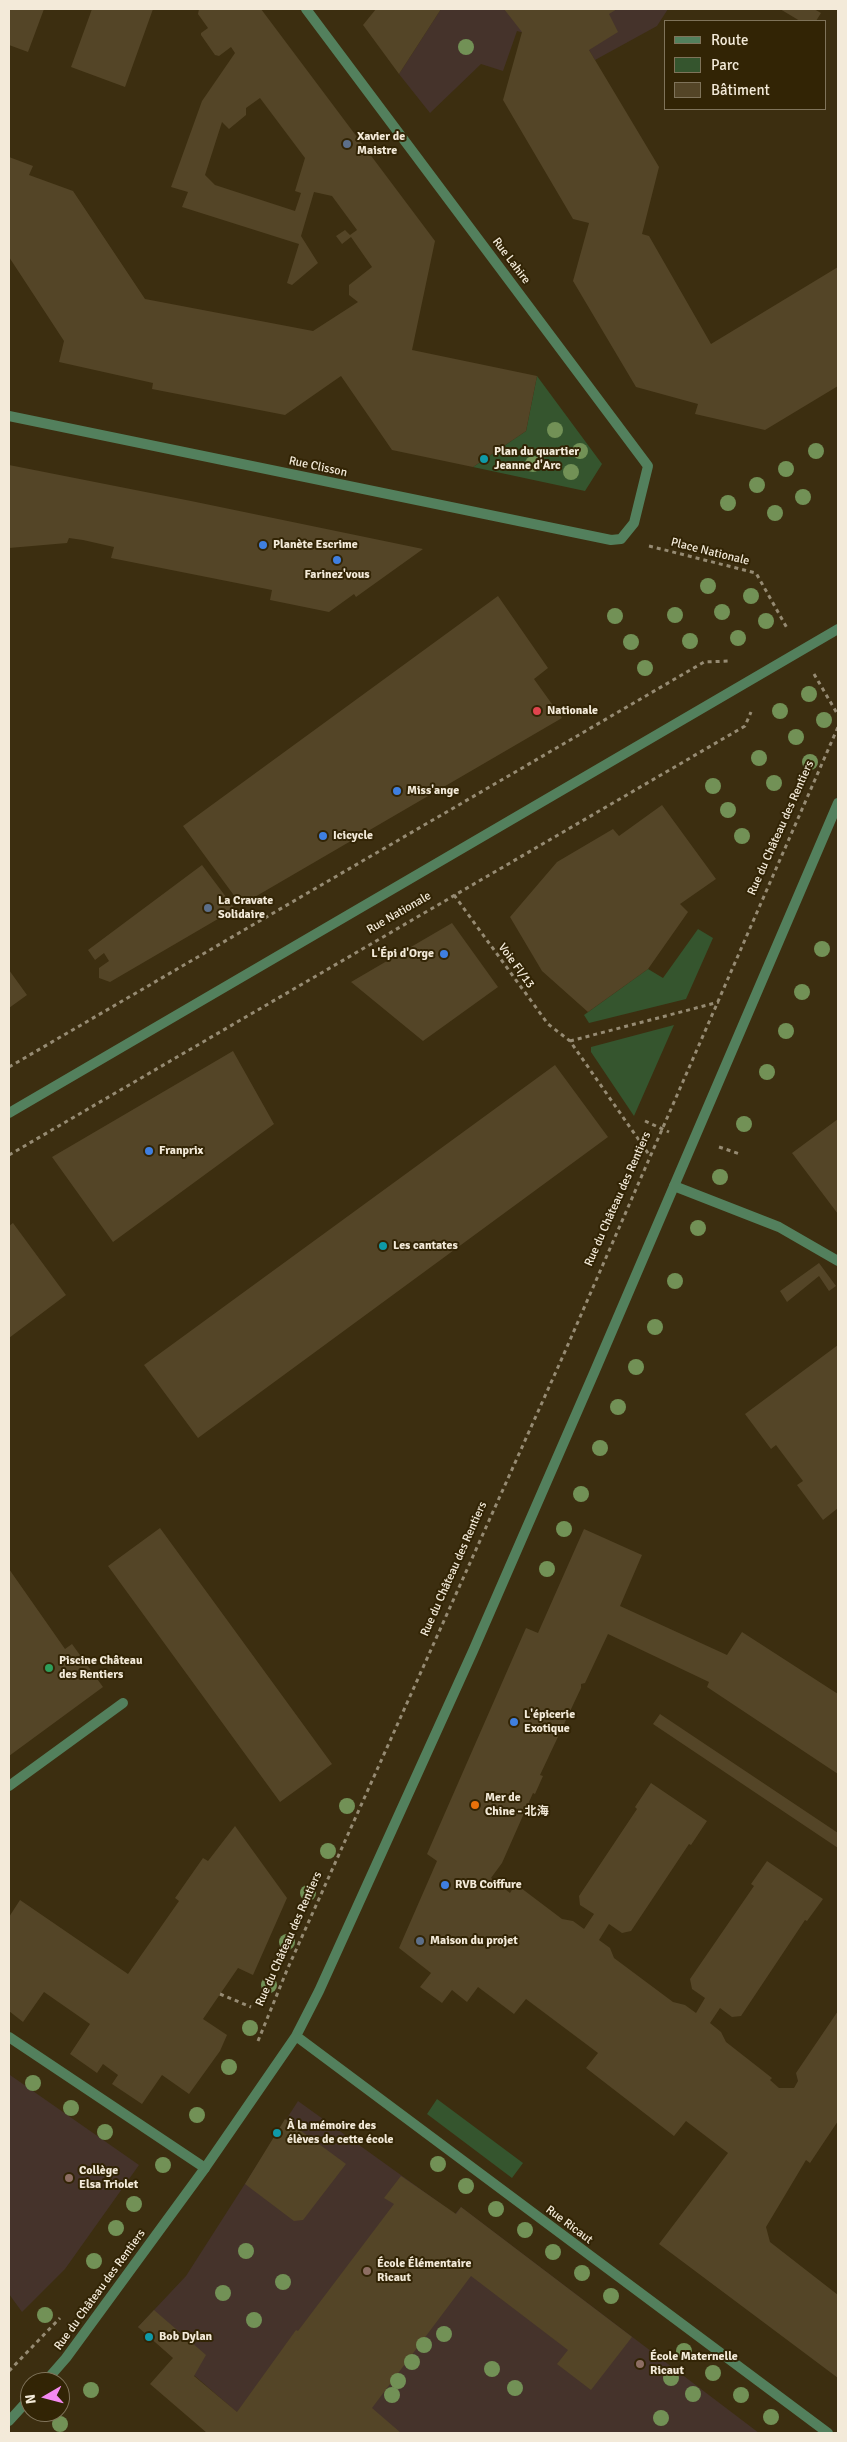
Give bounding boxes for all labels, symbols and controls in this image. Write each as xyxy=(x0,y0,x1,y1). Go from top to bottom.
legend xyxy=(664,20,827,110)
text: Route xyxy=(711,31,748,49)
text: Parc xyxy=(711,56,739,74)
text: Bâtiment xyxy=(711,81,770,99)
place label: Xavier de Maistre xyxy=(357,130,405,158)
marker: Xavier de Maistre xyxy=(341,138,353,150)
street label: Rue Lahire xyxy=(489,235,533,287)
place label: Plan du quartier Jeanne d'Arc xyxy=(494,445,579,473)
marker: Plan du quartier Jeanne d'Arc xyxy=(478,453,490,465)
street label: Rue Clisson xyxy=(287,454,349,480)
street label: Place Nationale xyxy=(669,535,751,569)
place label: Planète Escrime xyxy=(273,538,358,552)
marker: Planète Escrime xyxy=(257,539,269,551)
marker: Farinez'vous xyxy=(331,554,343,566)
place label: Farinez'vous xyxy=(304,568,370,582)
place label: Nationale xyxy=(547,704,598,718)
marker: Nationale xyxy=(531,705,543,717)
street label: Rue du Château des Rentiers xyxy=(745,758,817,898)
place label: Miss'ange xyxy=(407,784,459,798)
marker: Miss'ange xyxy=(391,785,403,797)
place label: Icicycle xyxy=(333,829,373,843)
marker: Icicycle xyxy=(317,830,329,842)
street label: Rue Nationale xyxy=(364,889,434,937)
place label: La Cravate Solidaire xyxy=(218,894,273,922)
marker: La Cravate Solidaire xyxy=(202,902,214,914)
street label: Voie FI/13 xyxy=(495,941,537,991)
place label: L'Épi d'Orge xyxy=(371,947,434,961)
marker: L'Épi d'Orge xyxy=(438,948,450,960)
street label: Rue du Château des Rentiers xyxy=(582,1129,654,1269)
place label: Franprix xyxy=(159,1144,203,1158)
marker: Franprix xyxy=(143,1145,155,1157)
place label: Les cantates xyxy=(393,1239,458,1253)
marker: Les cantates xyxy=(377,1240,389,1252)
street label: Rue du Château des Rentiers xyxy=(418,1499,490,1639)
place label: Piscine Château des Rentiers xyxy=(59,1654,143,1682)
marker: Piscine Château des Rentiers xyxy=(43,1662,55,1674)
place label: L'épicerie Exotique xyxy=(524,1708,575,1736)
marker: L'épicerie Exotique xyxy=(508,1716,520,1728)
place label: Mer de Chine - 北海 xyxy=(485,1791,549,1819)
marker: Mer de Chine - 北海 xyxy=(469,1799,481,1811)
street label: Rue du Château des Rentiers xyxy=(253,1869,325,2009)
place label: RVB Coiffure xyxy=(455,1878,522,1892)
marker: RVB Coiffure xyxy=(439,1879,451,1891)
place label: Maison du projet xyxy=(430,1934,518,1948)
marker: Maison du projet xyxy=(414,1935,426,1947)
place label: À la mémoire des élèves de cette école xyxy=(287,2119,394,2147)
marker: À la mémoire des élèves de cette école xyxy=(271,2127,283,2139)
place label: Collège Elsa Triolet xyxy=(79,2164,138,2192)
marker: Collège Elsa Triolet xyxy=(63,2172,75,2184)
street label: Rue Ricaut xyxy=(543,2203,595,2247)
street label: Rue du Château des Rentiers xyxy=(51,2227,149,2353)
place label: École Élémentaire Ricaut xyxy=(377,2257,471,2285)
marker: École Élémentaire Ricaut xyxy=(361,2265,373,2277)
place label: Bob Dylan xyxy=(159,2330,212,2344)
marker: Bob Dylan xyxy=(143,2331,155,2343)
place label: École Maternelle Ricaut xyxy=(650,2350,738,2378)
marker: École Maternelle Ricaut xyxy=(634,2358,646,2370)
north arrow xyxy=(20,2372,70,2422)
text: N xyxy=(22,2393,40,2405)

